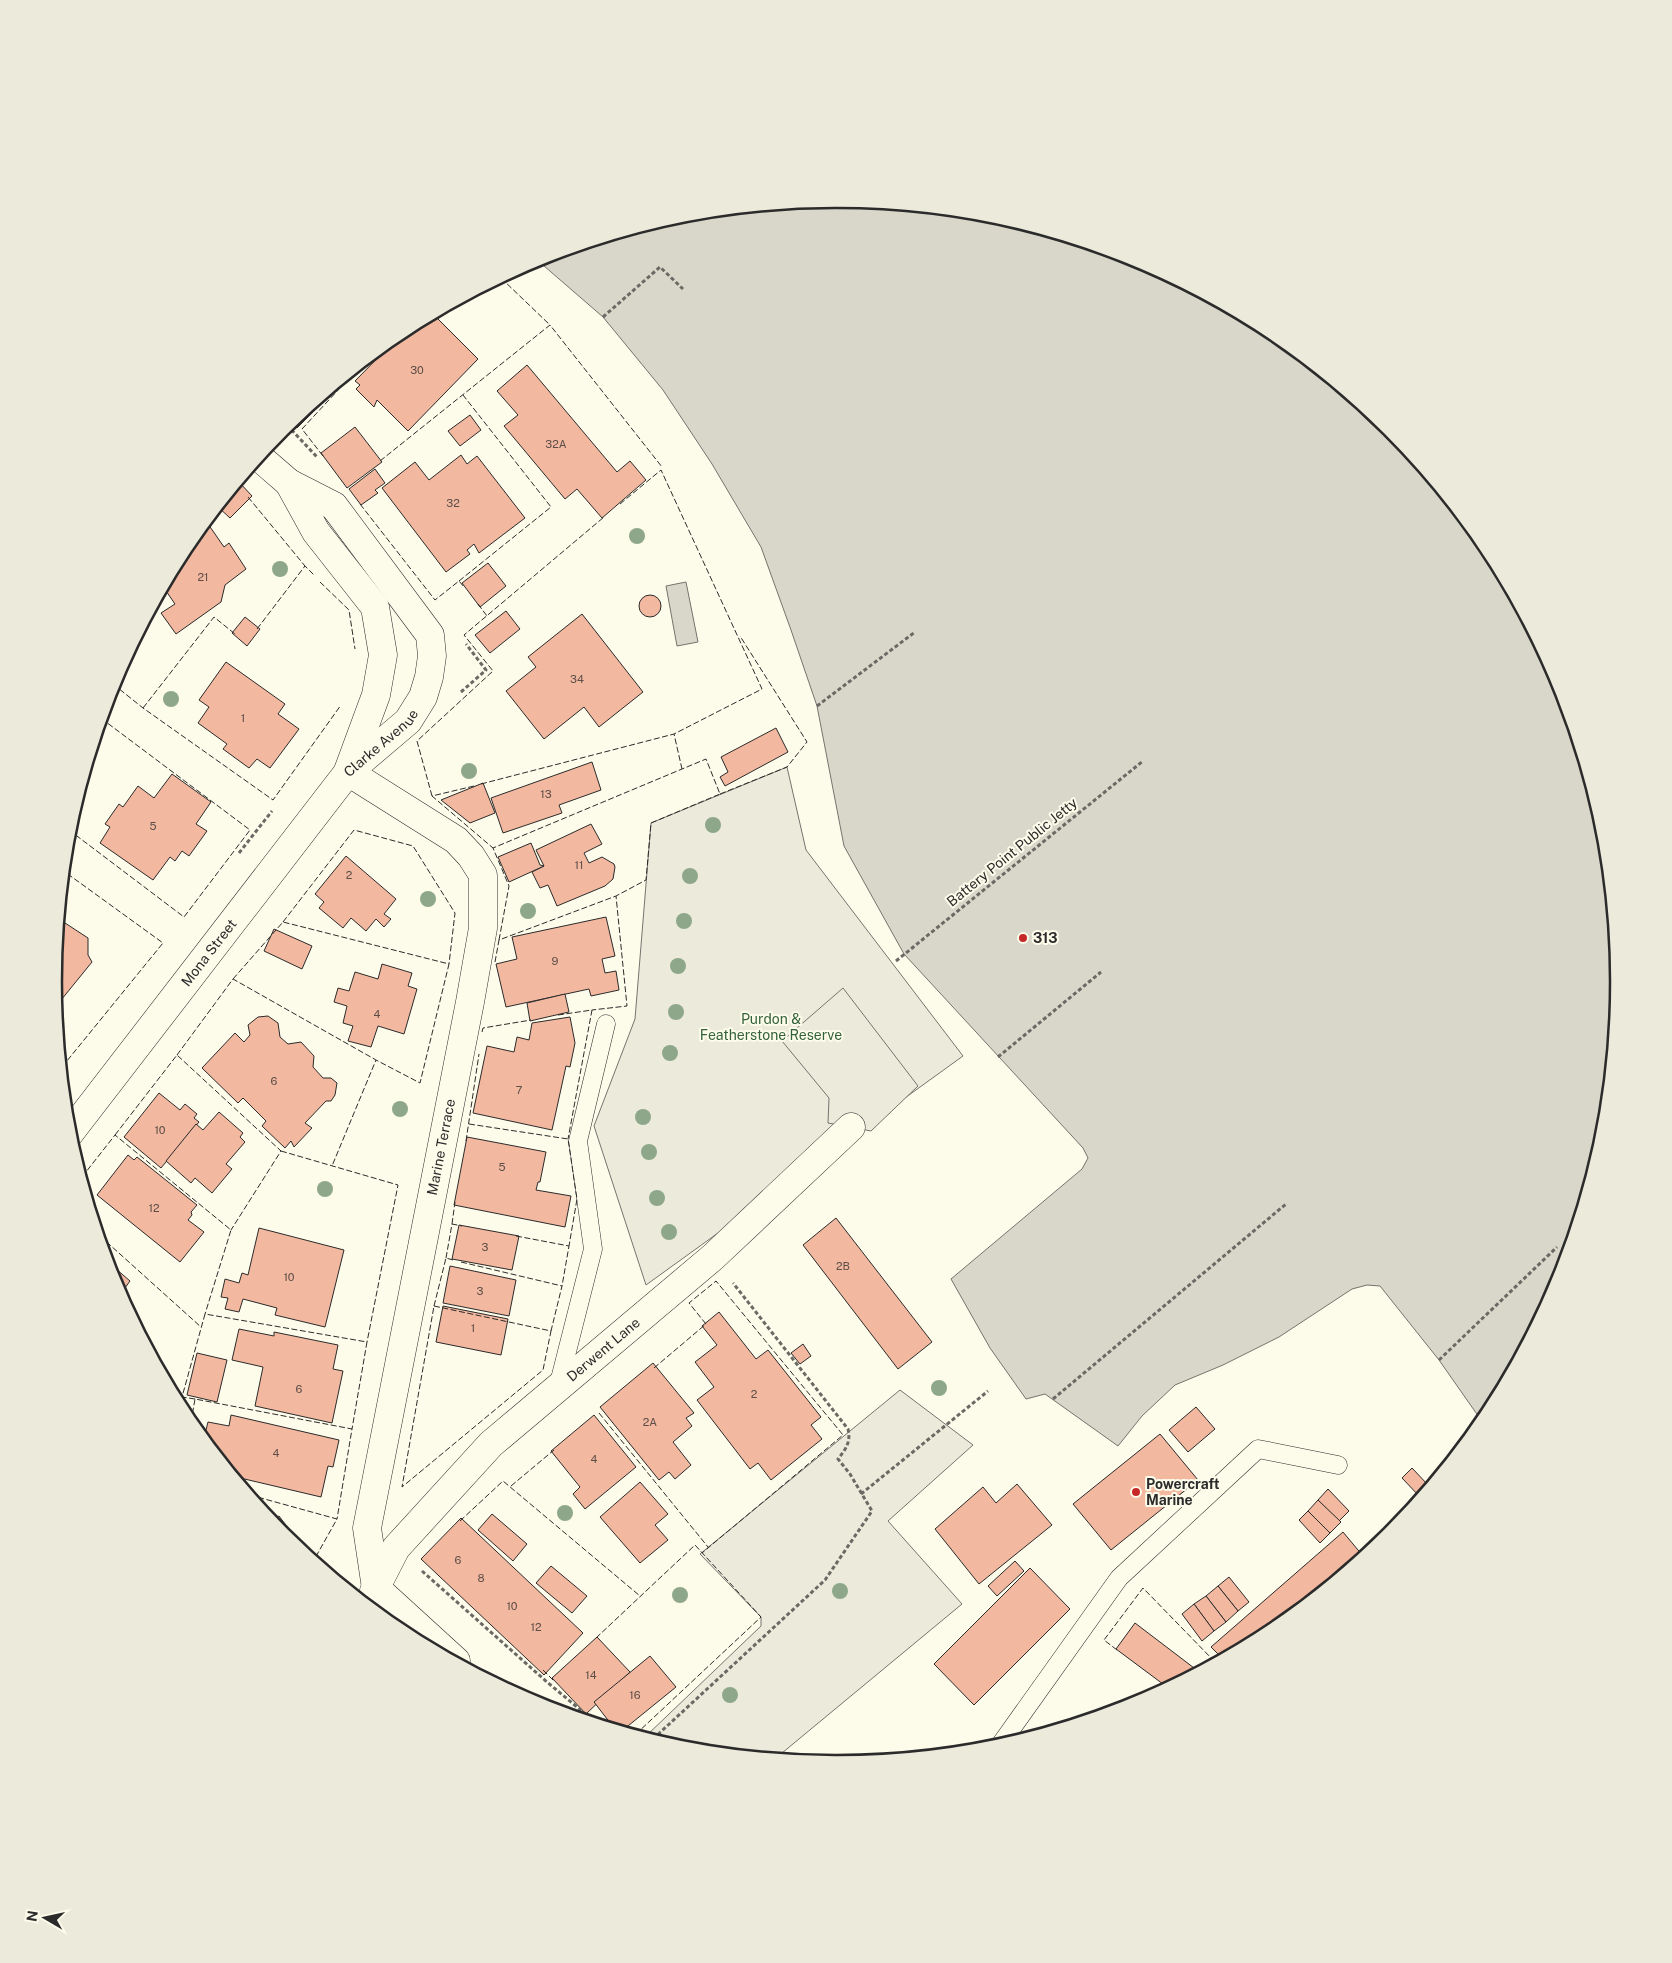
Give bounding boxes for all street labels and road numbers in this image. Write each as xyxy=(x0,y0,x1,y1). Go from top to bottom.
street label: Clarke Avenue xyxy=(341,706,421,780)
street label: Battery Point Public Jetty xyxy=(944,794,1081,909)
street label: Mona Street xyxy=(178,916,240,989)
street label: Marine Terrace xyxy=(424,1097,458,1196)
street label: Derwent Lane xyxy=(564,1314,643,1385)

